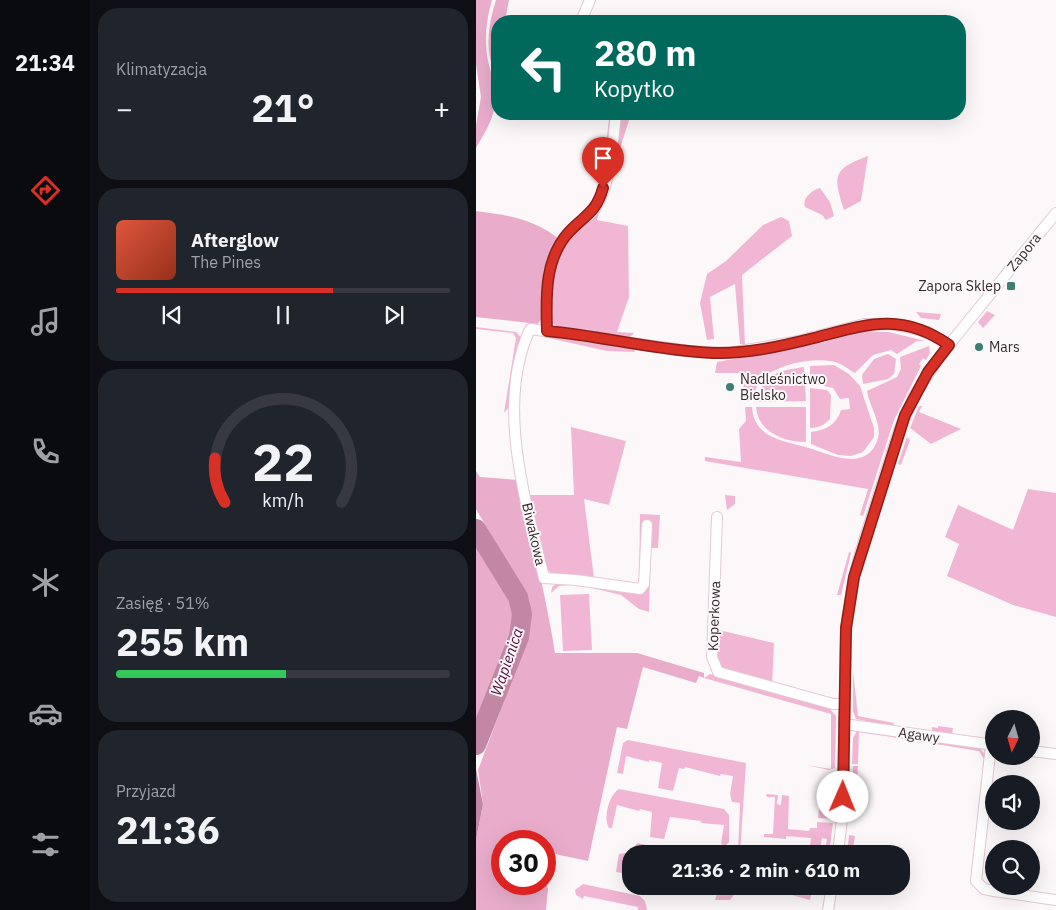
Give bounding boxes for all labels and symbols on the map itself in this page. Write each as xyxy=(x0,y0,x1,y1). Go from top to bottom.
pin xyxy=(582,137,624,188)
street label: Zapora xyxy=(1003,229,1045,275)
place label: Zapora Sklep xyxy=(918,277,1001,295)
marker: Zapora Sklep xyxy=(1005,280,1017,292)
place label: Mars xyxy=(989,338,1020,356)
marker: Mars xyxy=(973,341,985,353)
place label: Nadleśnictwo Bielsko xyxy=(740,370,826,404)
marker: Nadleśnictwo Bielsko xyxy=(724,381,736,393)
street label: Biwakowa xyxy=(518,501,550,568)
street label: Koperkowa xyxy=(704,580,724,651)
water label: Wapienica xyxy=(486,625,527,698)
north arrow xyxy=(985,710,1040,765)
street label: Agawy xyxy=(897,723,941,747)
position arrow xyxy=(816,770,868,822)
speed limit sign: 30 xyxy=(491,830,556,895)

